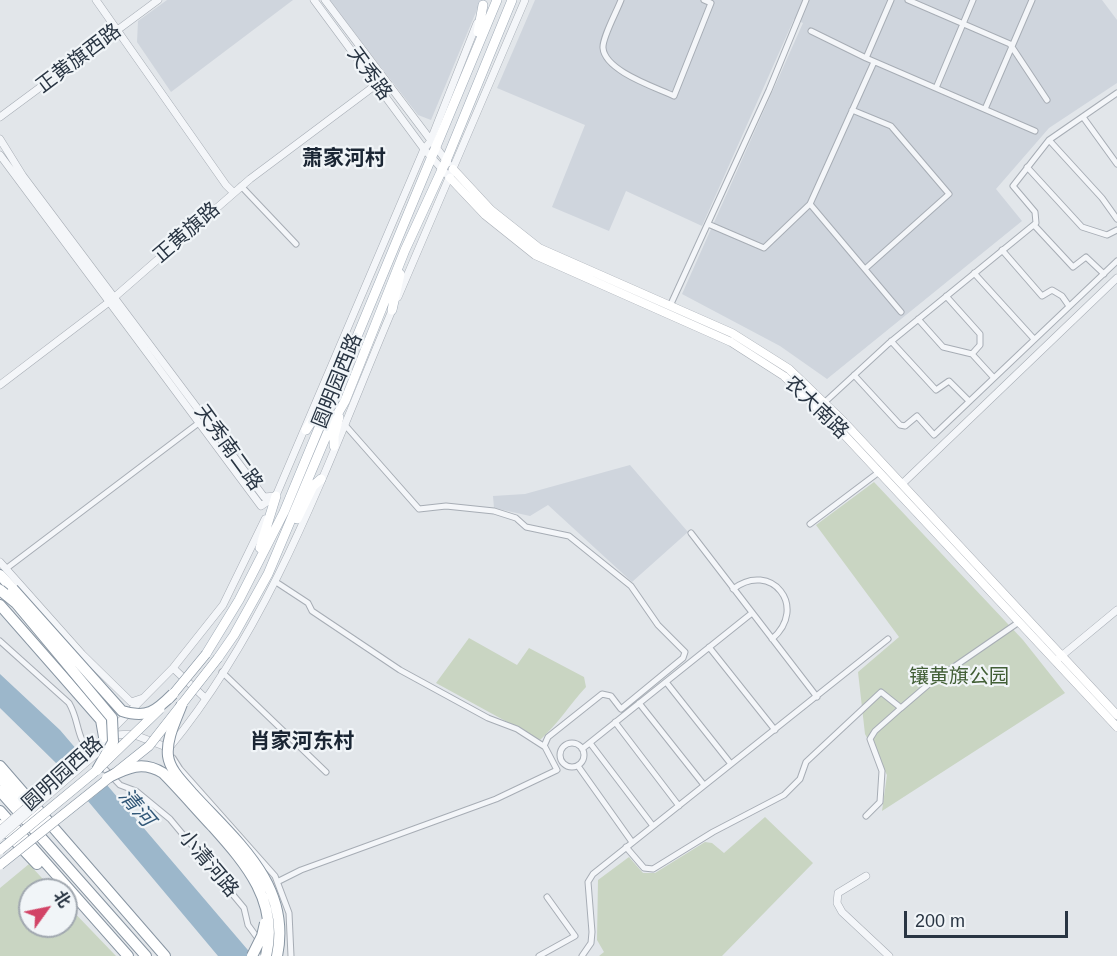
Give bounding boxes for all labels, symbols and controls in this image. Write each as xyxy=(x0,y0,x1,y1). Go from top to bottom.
street label: 正黄旗西路 xyxy=(32,19,126,99)
street label: 天秀路 xyxy=(342,43,396,105)
district label: 萧家河村 xyxy=(302,146,386,172)
street label: 正黄旗路 xyxy=(149,198,225,268)
street label: 圆明园西路 xyxy=(308,330,368,432)
street label: 农大南路 xyxy=(779,372,853,444)
street label: 天秀南二路 xyxy=(189,400,267,496)
park label: 镶黄旗公园 xyxy=(909,665,1009,689)
district label: 肖家河东村 xyxy=(250,729,354,755)
street label: 圆明园西路 xyxy=(18,732,108,816)
water label: 清河 xyxy=(113,784,159,832)
street label: 小清河路 xyxy=(173,826,243,902)
north arrow xyxy=(18,878,78,938)
text: 北 xyxy=(50,888,73,910)
scale bar xyxy=(907,899,1070,937)
text: 200 m xyxy=(915,911,965,931)

